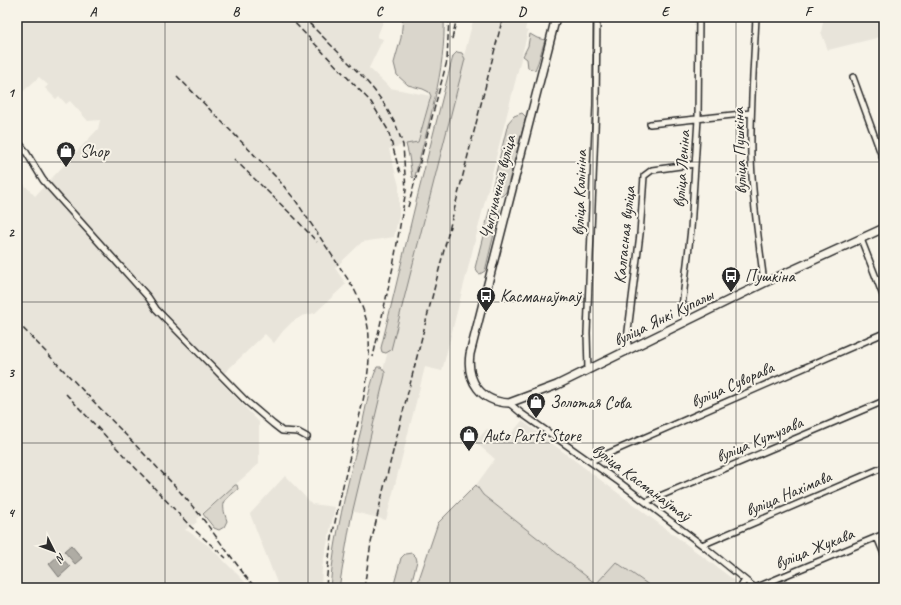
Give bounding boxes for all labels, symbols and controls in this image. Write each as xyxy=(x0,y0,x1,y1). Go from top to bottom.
text: A xyxy=(90,4,98,20)
text: B xyxy=(233,4,241,20)
text: C xyxy=(376,4,384,20)
text: D xyxy=(518,4,527,20)
text: E xyxy=(662,4,671,20)
text: F xyxy=(805,4,814,20)
text: 1 xyxy=(8,85,16,101)
street label: вуліца Пушкіна xyxy=(727,106,752,195)
street label: вуліца Леніна xyxy=(668,128,695,208)
street label: Чыгуначная вуліца xyxy=(474,132,521,241)
shop icon: Shop xyxy=(55,140,77,168)
place label: Shop xyxy=(80,141,110,162)
street label: вуліца Калініна xyxy=(568,148,592,236)
street label: Калгасная вуліца xyxy=(609,184,640,285)
text: 2 xyxy=(8,225,15,241)
bus stop icon: Пушкіна xyxy=(720,265,742,293)
place label: Пушкіна xyxy=(745,266,796,287)
street label: вуліца Янкі Купалы xyxy=(610,283,718,351)
bus stop icon: Касманаўтаў xyxy=(475,285,497,313)
place label: Касманаўтаў xyxy=(500,286,583,307)
street label: вуліца Суворава xyxy=(688,356,778,412)
text: 3 xyxy=(8,365,15,381)
shop icon: Золотая Сова xyxy=(525,391,547,419)
place label: Золотая Сова xyxy=(550,392,633,413)
street label: вуліца Кутузава xyxy=(713,411,807,467)
shop icon: Auto Parts Store xyxy=(458,424,480,452)
place label: Auto Parts Store xyxy=(483,425,582,446)
street label: вуліца Касманаўтаў xyxy=(588,439,697,527)
street label: вуліца Нахімава xyxy=(742,466,835,521)
text: 4 xyxy=(8,505,16,521)
street label: вуліца Жукава xyxy=(772,523,858,574)
north arrow xyxy=(34,531,74,571)
text: N xyxy=(52,550,69,567)

